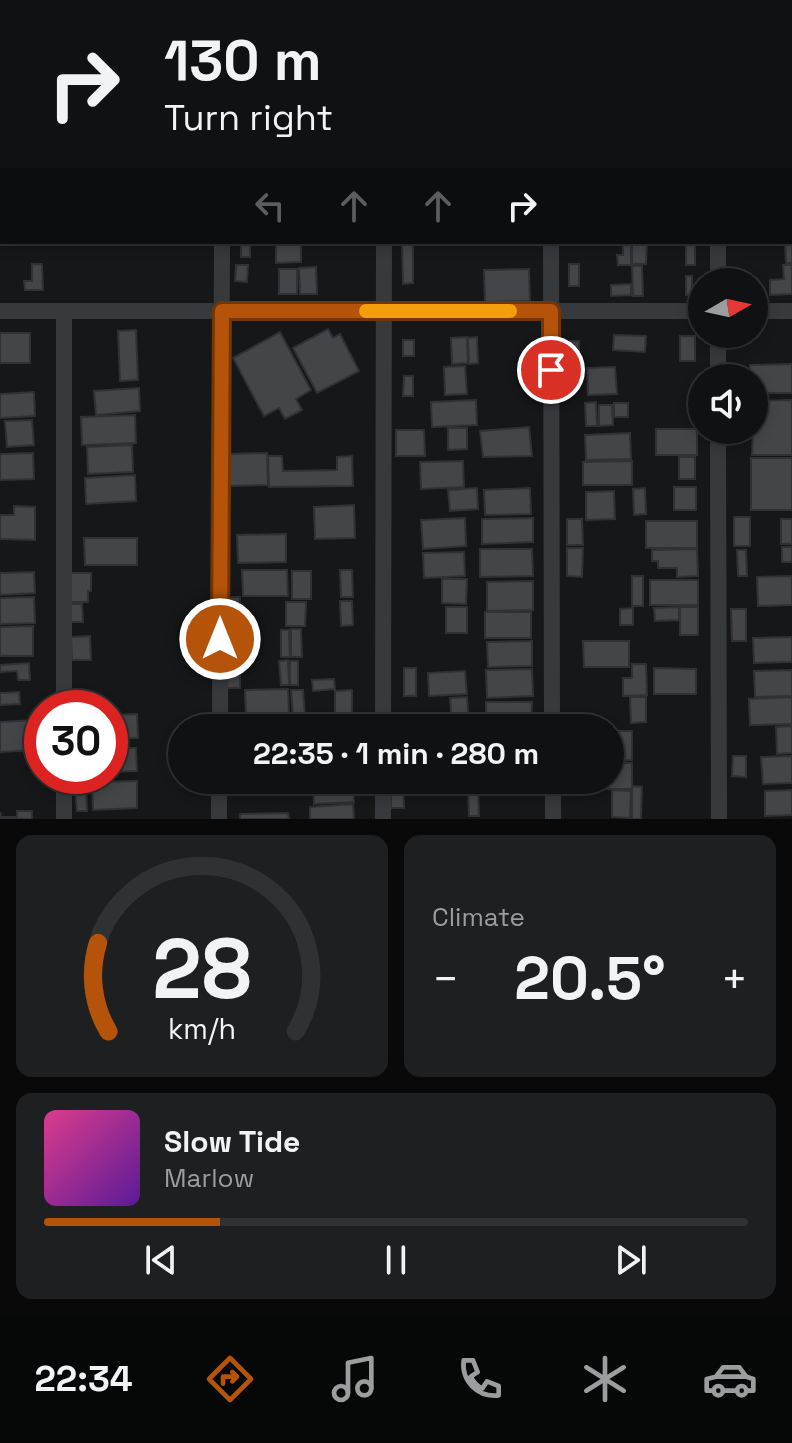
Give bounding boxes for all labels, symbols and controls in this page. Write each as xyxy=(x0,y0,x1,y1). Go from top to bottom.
text: 130 m xyxy=(164,25,322,96)
icon: right xyxy=(32,32,136,136)
text: Turn right xyxy=(164,95,333,141)
icon: left xyxy=(248,184,292,228)
icon: ahead xyxy=(332,184,376,228)
icon: ahead xyxy=(416,184,460,228)
icon: right xyxy=(500,184,544,228)
north arrow xyxy=(688,268,768,348)
map controls xyxy=(688,268,768,444)
pin xyxy=(517,336,585,404)
icon: arrive xyxy=(529,348,573,392)
button: sound xyxy=(688,364,768,444)
position arrow xyxy=(178,597,262,681)
speed limit sign: 30 xyxy=(24,690,128,794)
text: 22:35 · 1 min · 280 m xyxy=(253,734,539,773)
text: Climate xyxy=(432,900,525,934)
text: 28 xyxy=(152,916,252,1022)
text: 20.5° xyxy=(514,940,666,1017)
text: − xyxy=(432,951,459,1007)
text: + xyxy=(721,951,748,1007)
text: km/h xyxy=(168,1011,236,1047)
text: Slow Tide xyxy=(164,1122,300,1161)
text: Marlow xyxy=(164,1161,254,1195)
icon: previous xyxy=(139,1238,183,1282)
icon: pause xyxy=(374,1238,418,1282)
icon: next xyxy=(609,1238,653,1282)
icon: directions xyxy=(202,1351,258,1407)
icon: music xyxy=(327,1351,383,1407)
icon: phone xyxy=(452,1351,508,1407)
icon: climate xyxy=(577,1351,633,1407)
icon: car xyxy=(702,1351,758,1407)
text: 22:34 xyxy=(34,1356,133,1402)

